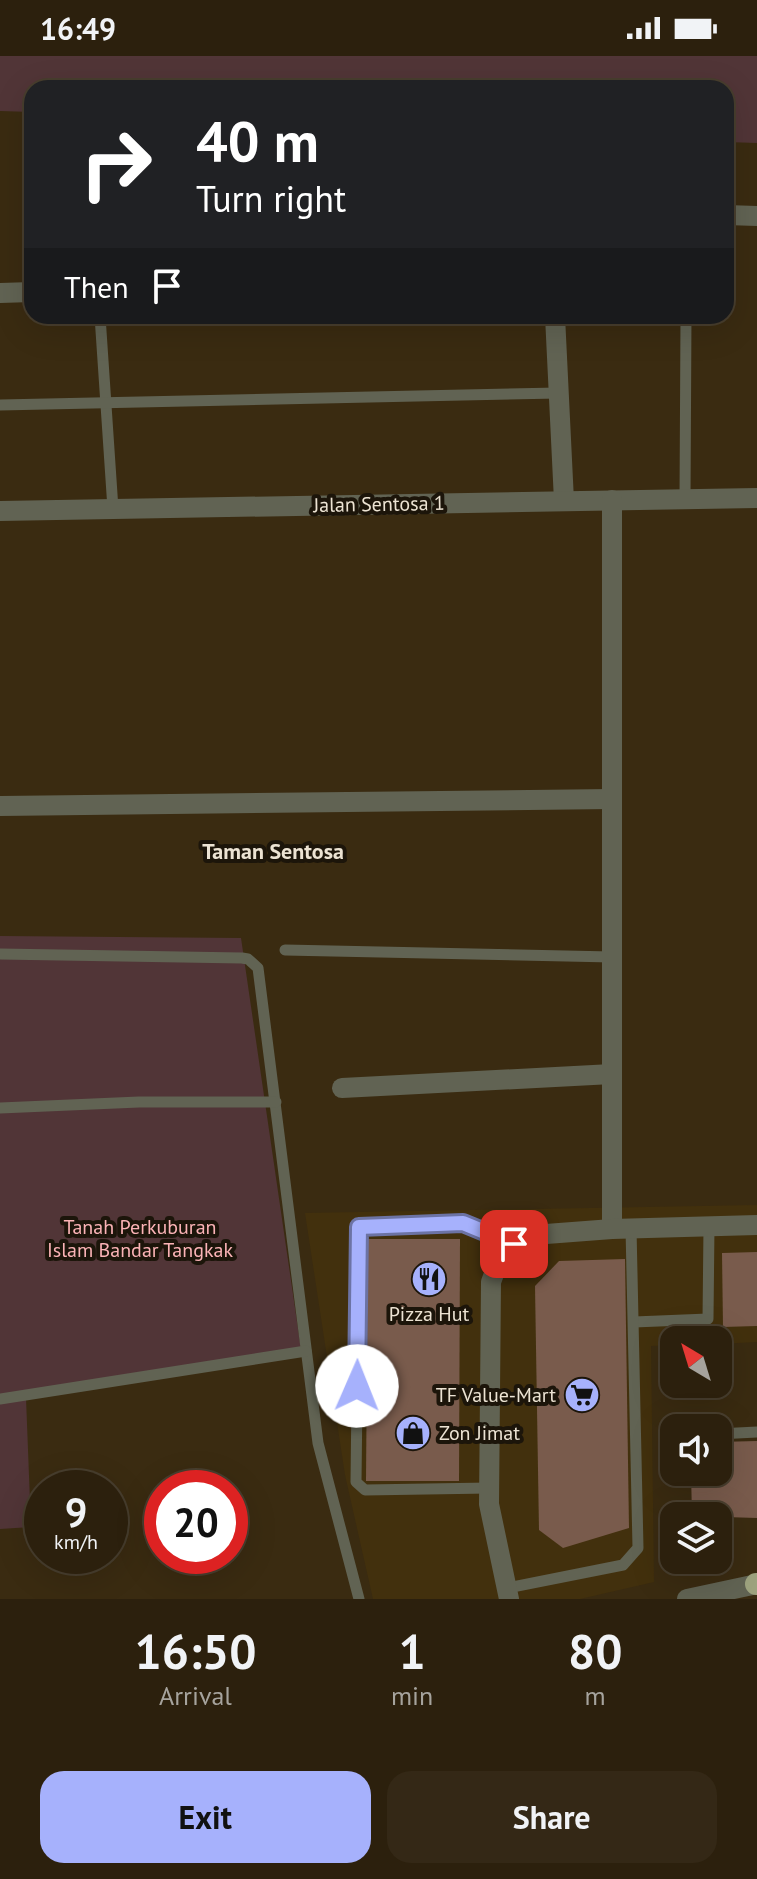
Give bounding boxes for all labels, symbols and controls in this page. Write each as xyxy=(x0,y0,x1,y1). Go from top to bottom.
text: 16:49 xyxy=(40,9,116,48)
text: 40 m xyxy=(196,105,319,177)
icon: right xyxy=(64,112,168,216)
text: Turn right xyxy=(196,175,346,222)
icon: arrive xyxy=(145,264,189,308)
text: Then xyxy=(64,267,129,306)
street label: Jalan Sentosa 1 xyxy=(312,490,445,518)
district label: Taman Sentosa xyxy=(202,837,344,865)
pin xyxy=(480,1210,548,1278)
park label: Tanah Perkuburan Islam Bandar Tangkak xyxy=(47,1214,233,1263)
icon: arrive xyxy=(492,1222,536,1266)
restaurant icon: Pizza Hut xyxy=(410,1260,448,1298)
place label: Pizza Hut xyxy=(389,1301,470,1327)
north arrow xyxy=(660,1326,732,1398)
map controls xyxy=(660,1326,732,1574)
position arrow xyxy=(315,1344,399,1428)
supermarket icon: TF Value-Mart xyxy=(563,1376,601,1414)
place label: TF Value-Mart xyxy=(436,1382,556,1408)
shop icon: Zon Jimat xyxy=(394,1414,432,1452)
button: sound xyxy=(660,1414,732,1486)
place label: Zon Jimat xyxy=(439,1420,520,1446)
speed limit sign: 20 xyxy=(144,1470,248,1574)
text: 9 xyxy=(65,1486,87,1538)
button: layers xyxy=(660,1502,732,1574)
text: km/h xyxy=(54,1529,98,1555)
text: 16:50 xyxy=(135,1620,256,1682)
text: 1 xyxy=(399,1620,426,1682)
text: 80 xyxy=(568,1620,622,1682)
text: Arrival xyxy=(159,1679,232,1712)
text: min xyxy=(391,1679,433,1712)
text: m xyxy=(585,1679,606,1712)
button: Exit xyxy=(40,1771,371,1863)
button: Share xyxy=(387,1771,717,1863)

